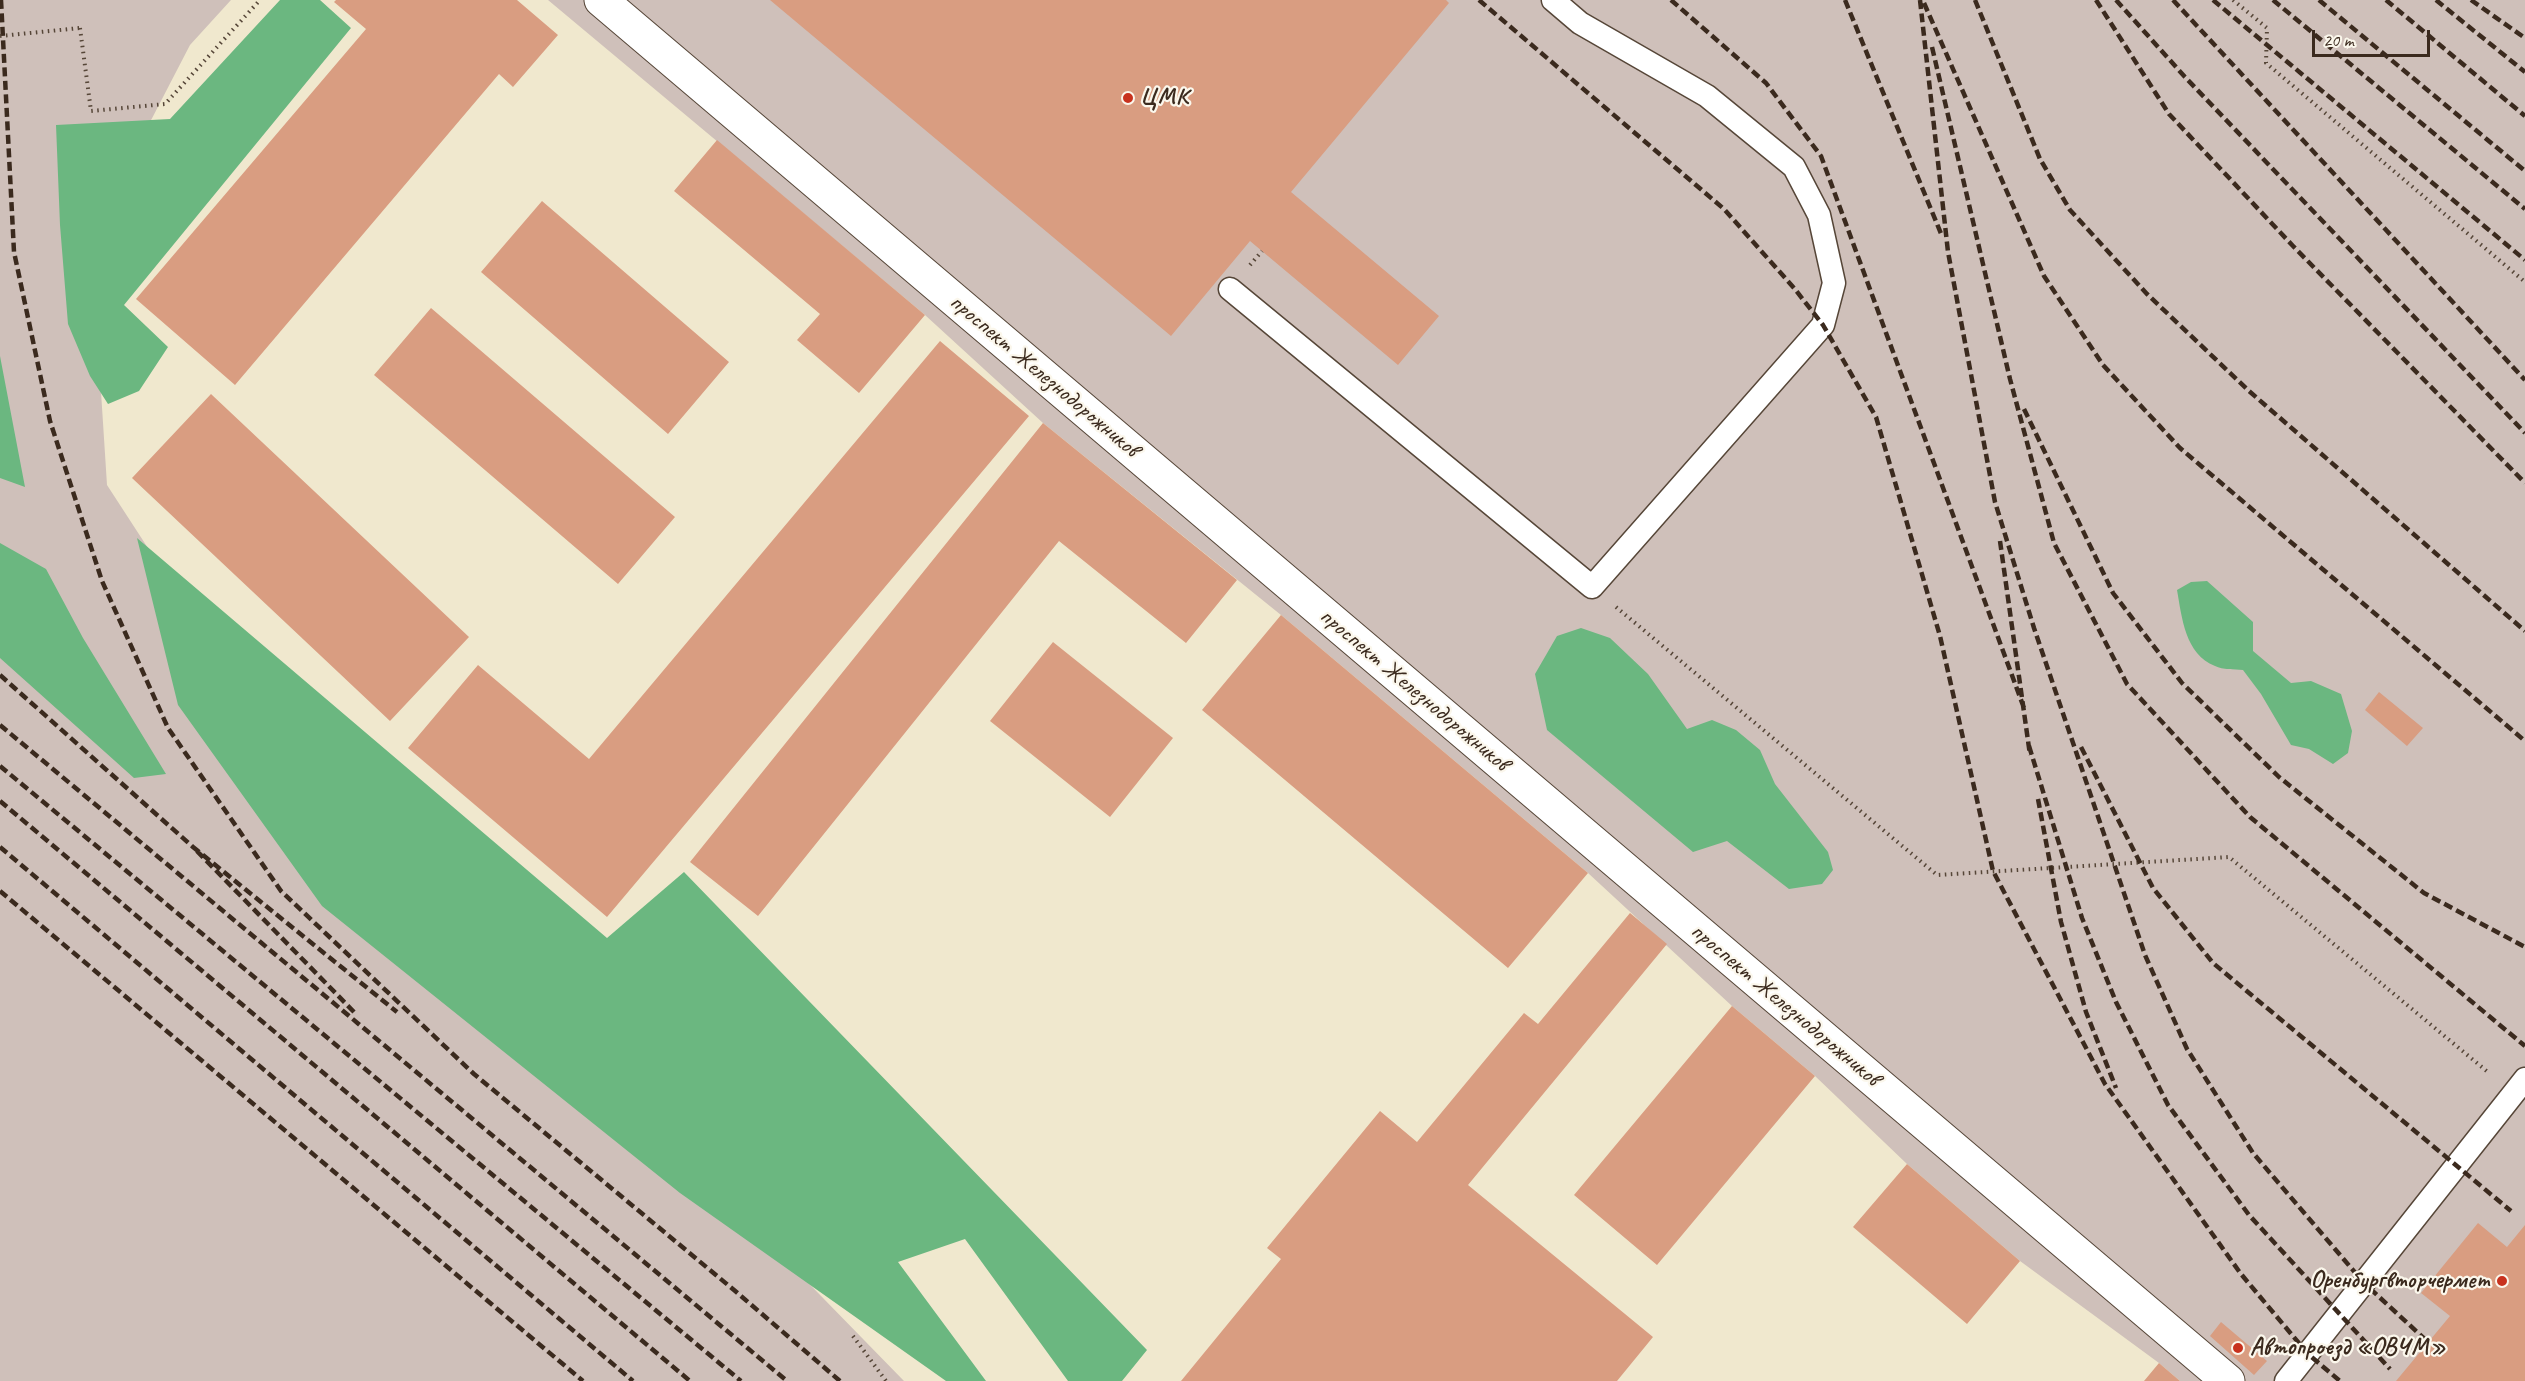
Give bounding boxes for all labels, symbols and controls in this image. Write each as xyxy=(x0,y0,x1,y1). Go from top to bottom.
scale bar xyxy=(2315,18,2434,56)
text: 20 m xyxy=(2323,29,2354,51)
place label: ЦМК xyxy=(1140,84,1189,112)
marker: ЦМК xyxy=(1121,91,1135,105)
street label: проспект Железнодорожников xyxy=(943,288,1145,464)
street label: проспект Железнодорожников xyxy=(1313,602,1515,778)
street label: проспект Железнодорожников xyxy=(1684,917,1886,1093)
place label: Оренбургвторчермет xyxy=(2310,1267,2490,1295)
marker: Оренбургвторчермет xyxy=(2495,1274,2509,1288)
place label: Автопроезд «ОВЧМ» xyxy=(2250,1334,2446,1362)
marker: Автопроезд «ОВЧМ» xyxy=(2231,1341,2245,1355)

